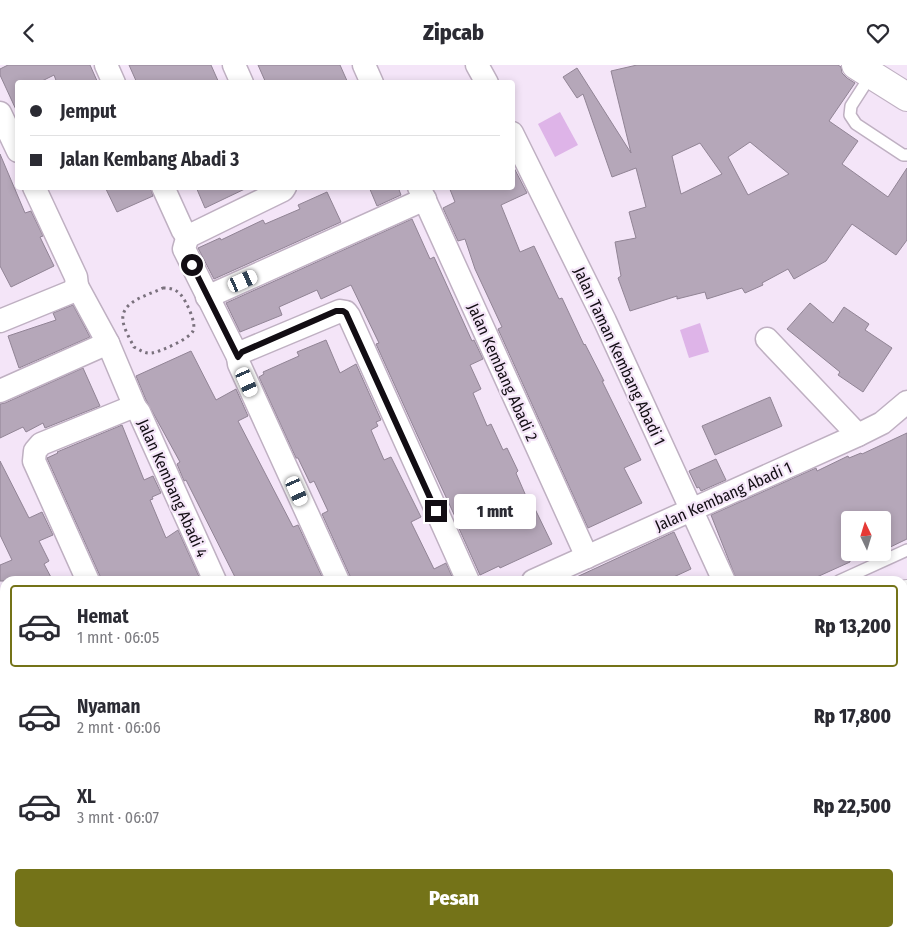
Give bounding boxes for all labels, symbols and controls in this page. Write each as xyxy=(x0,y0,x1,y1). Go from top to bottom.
icon: back xyxy=(15,19,43,47)
text: Zipcab xyxy=(423,19,484,46)
icon: heart xyxy=(864,19,892,47)
text: Jemput xyxy=(60,100,117,123)
text: Jalan Kembang Abadi 3 xyxy=(60,148,239,171)
route start xyxy=(181,254,203,276)
street label: Jalan Taman Kembang Abadi 1 xyxy=(570,264,669,448)
car xyxy=(226,268,259,294)
street label: Jalan Kembang Abadi 2 xyxy=(464,300,541,444)
car xyxy=(234,365,259,399)
street label: Jalan Kembang Abadi 4 xyxy=(133,416,212,561)
street label: Jalan Kembang Abadi 1 xyxy=(652,458,795,535)
car xyxy=(284,474,309,508)
callout: 1 mnt xyxy=(454,493,536,529)
route end xyxy=(425,500,447,522)
text: 1 mnt xyxy=(477,502,513,521)
north arrow xyxy=(841,511,891,561)
map controls xyxy=(841,511,891,561)
icon: car xyxy=(17,604,62,649)
text: Hemat xyxy=(77,605,129,628)
text: Rp 13,200 xyxy=(814,615,891,638)
text: 1 mnt · 06:05 xyxy=(77,628,159,647)
icon: car xyxy=(17,694,62,739)
text: Nyaman xyxy=(77,695,140,718)
text: Rp 17,800 xyxy=(814,705,891,728)
text: 2 mnt · 06:06 xyxy=(77,718,161,737)
icon: car xyxy=(17,784,62,829)
text: XL xyxy=(77,785,96,808)
text: Rp 22,500 xyxy=(813,795,891,818)
text: 3 mnt · 06:07 xyxy=(77,808,159,827)
button: Pesan xyxy=(15,869,893,927)

